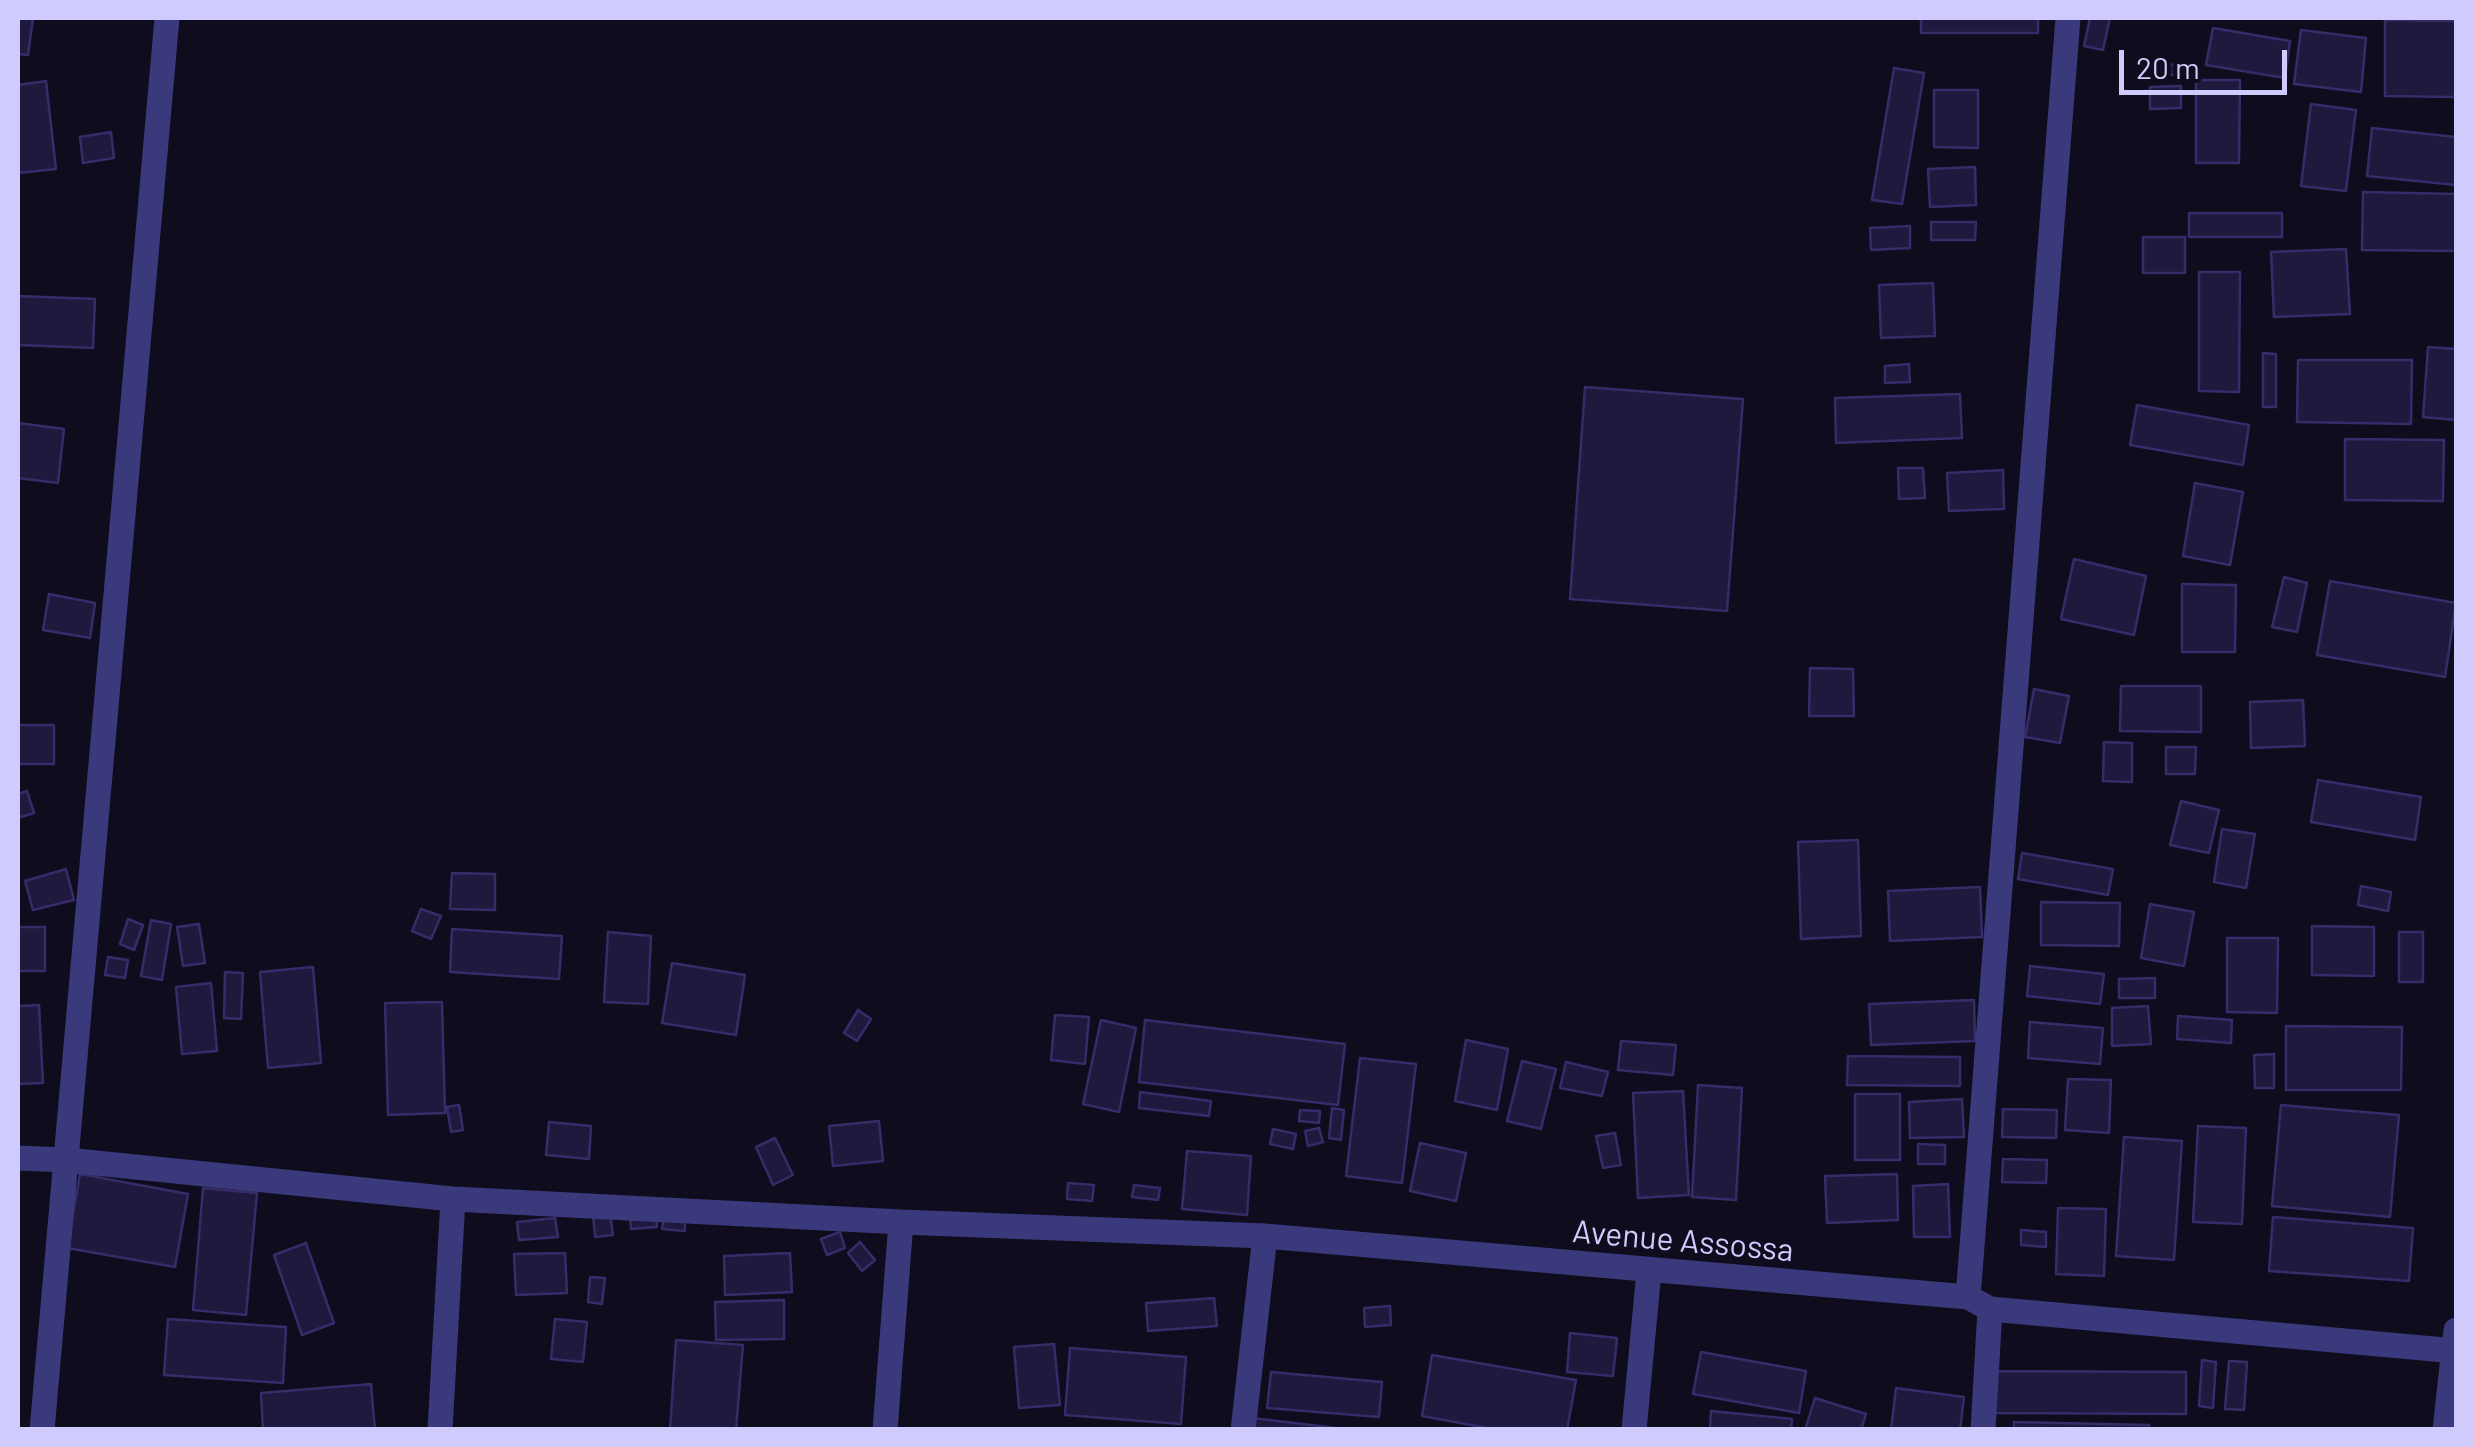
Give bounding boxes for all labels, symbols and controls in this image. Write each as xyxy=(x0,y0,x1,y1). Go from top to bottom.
scale bar xyxy=(2124,30,2292,92)
text: 20 m xyxy=(2136,49,2200,85)
street label: Avenue Assossa xyxy=(1571,1212,1795,1270)

